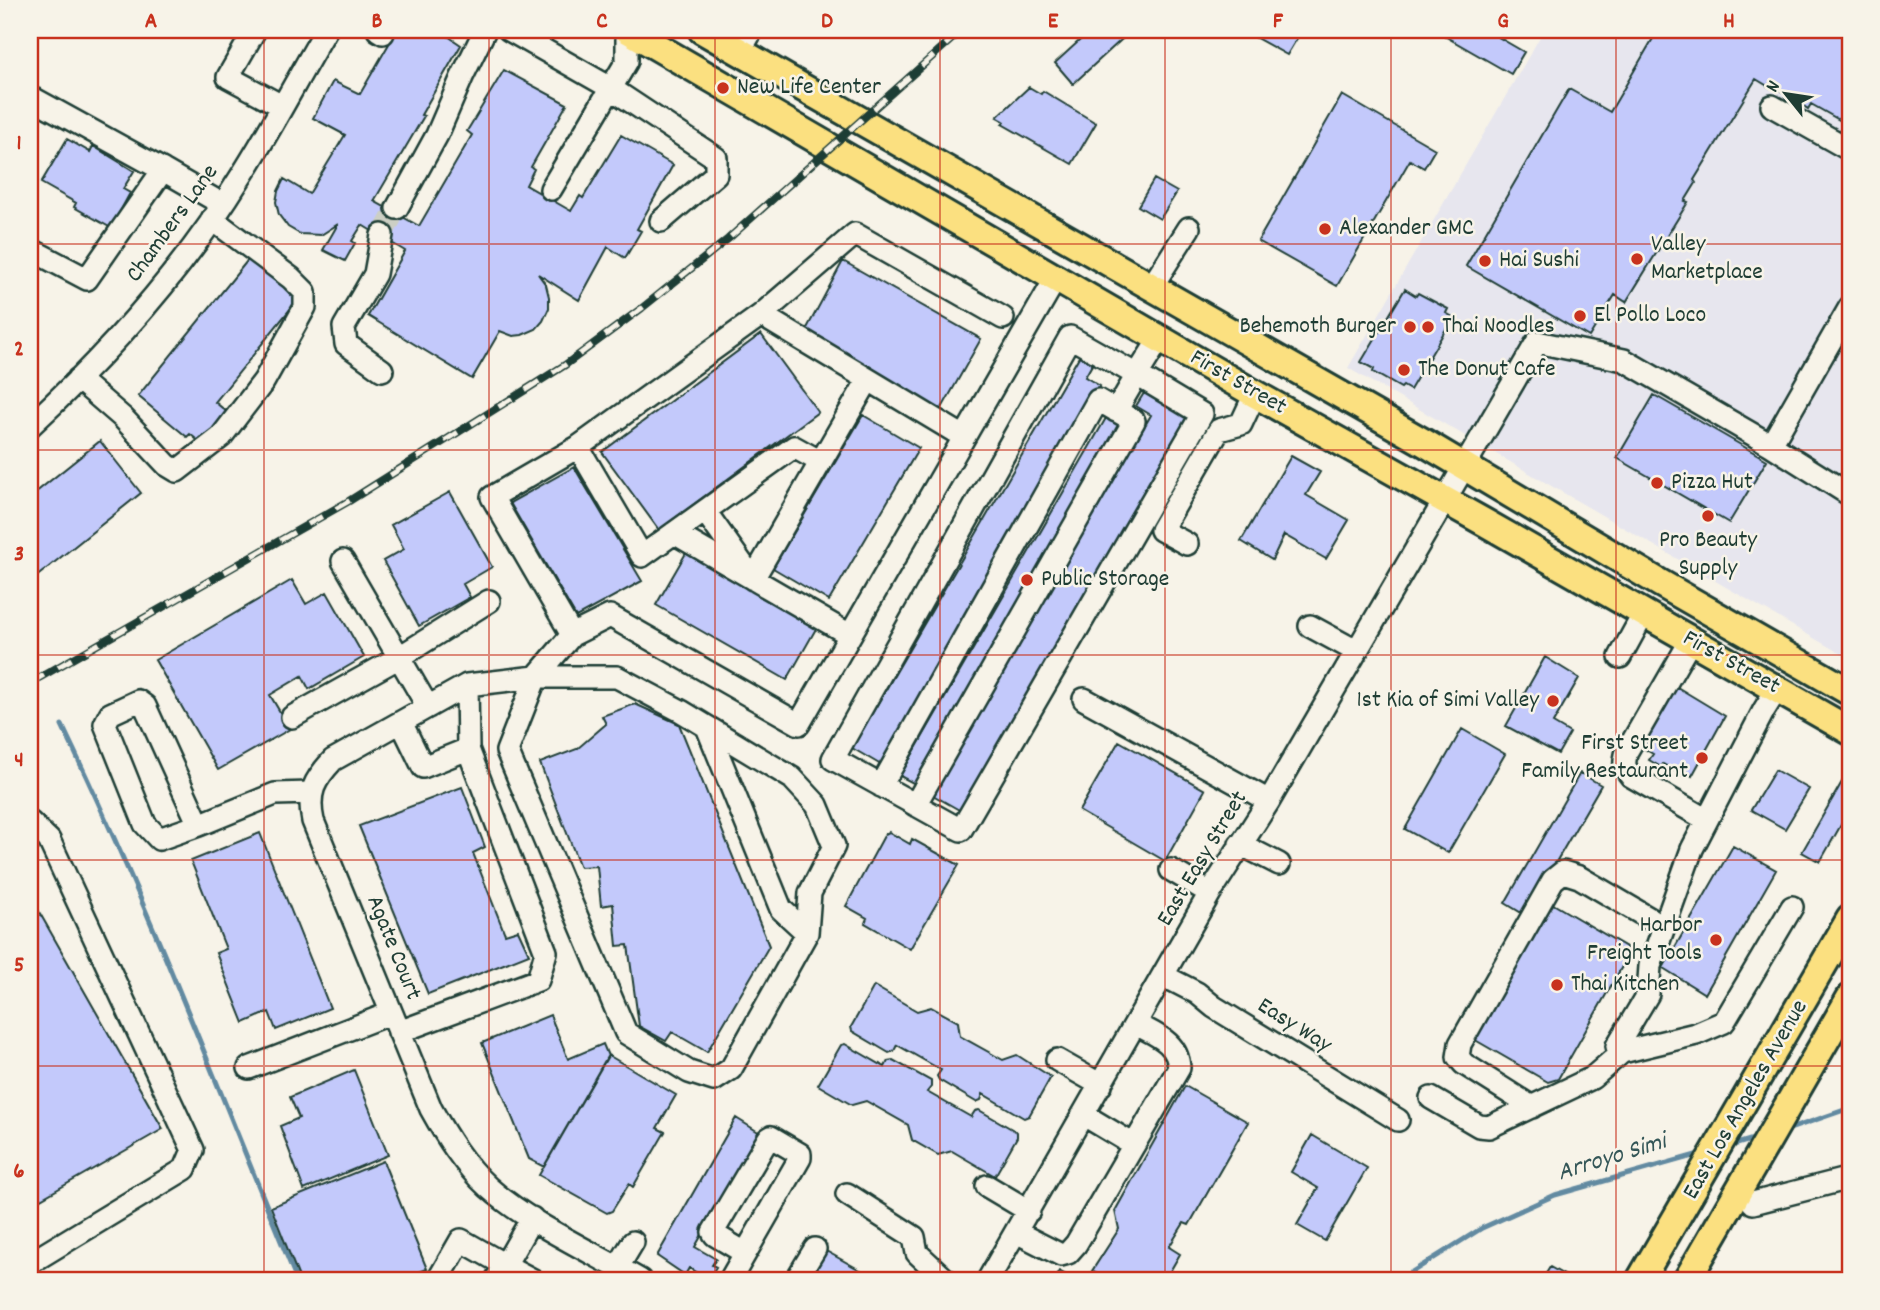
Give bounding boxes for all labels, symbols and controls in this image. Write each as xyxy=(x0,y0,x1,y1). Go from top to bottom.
text: A xyxy=(145,6,157,39)
text: B xyxy=(372,6,383,39)
text: C xyxy=(596,6,608,39)
text: D xyxy=(821,6,833,39)
text: E xyxy=(1048,6,1059,39)
text: F xyxy=(1273,6,1284,39)
text: G xyxy=(1497,6,1509,39)
text: H xyxy=(1723,6,1735,39)
north arrow xyxy=(1750,60,1820,130)
place label: New Life Center xyxy=(737,71,881,105)
text: N xyxy=(1760,76,1788,98)
marker: New Life Center xyxy=(715,80,731,96)
text: 1 xyxy=(16,128,22,161)
street label: Chambers Lane xyxy=(118,158,228,290)
place label: Alexander GMC xyxy=(1339,212,1474,246)
marker: Alexander GMC xyxy=(1317,221,1333,237)
place label: Valley Marketplace xyxy=(1651,228,1763,290)
place label: Hai Sushi xyxy=(1499,244,1579,278)
marker: Valley Marketplace xyxy=(1629,251,1645,267)
marker: Hai Sushi xyxy=(1477,253,1493,269)
place label: El Pollo Loco xyxy=(1594,299,1706,333)
marker: El Pollo Loco xyxy=(1572,308,1588,324)
place label: Behemoth Burger xyxy=(1239,310,1396,344)
place label: Thai Noodles xyxy=(1442,310,1555,344)
marker: Behemoth Burger xyxy=(1402,319,1418,335)
marker: Thai Noodles xyxy=(1420,319,1436,335)
text: 2 xyxy=(14,334,24,367)
street label: First Street xyxy=(1183,342,1293,424)
place label: The Donut Cafe xyxy=(1418,353,1556,387)
marker: The Donut Cafe xyxy=(1396,362,1412,378)
place label: Pizza Hut xyxy=(1671,466,1753,500)
marker: Pizza Hut xyxy=(1649,475,1665,491)
marker: Pro Beauty Supply xyxy=(1700,508,1716,524)
place label: Pro Beauty Supply xyxy=(1659,524,1758,586)
text: 3 xyxy=(14,539,24,572)
place label: Public Storage xyxy=(1041,563,1169,597)
marker: Public Storage xyxy=(1019,572,1035,588)
street label: First Street xyxy=(1676,622,1786,704)
place label: 1st Kia of Simi Valley xyxy=(1357,684,1540,718)
marker: 1st Kia of Simi Valley xyxy=(1545,693,1561,709)
place label: First Street Family Restaurant xyxy=(1521,727,1688,789)
text: 4 xyxy=(14,745,24,778)
marker: First Street Family Restaurant xyxy=(1694,750,1710,766)
street label: East Easy Street xyxy=(1149,785,1257,933)
street label: Agate Court xyxy=(357,890,429,1006)
place label: Harbor Freight Tools xyxy=(1587,909,1702,971)
marker: Harbor Freight Tools xyxy=(1708,932,1724,948)
text: 5 xyxy=(14,950,24,983)
place label: Thai Kitchen xyxy=(1571,968,1679,1002)
marker: Thai Kitchen xyxy=(1549,977,1565,993)
street label: Easy Way xyxy=(1250,990,1339,1063)
street label: East Los Angeles Avenue xyxy=(1675,994,1817,1206)
water label: Arroyo Simi xyxy=(1553,1123,1675,1192)
text: 6 xyxy=(13,1156,25,1189)

